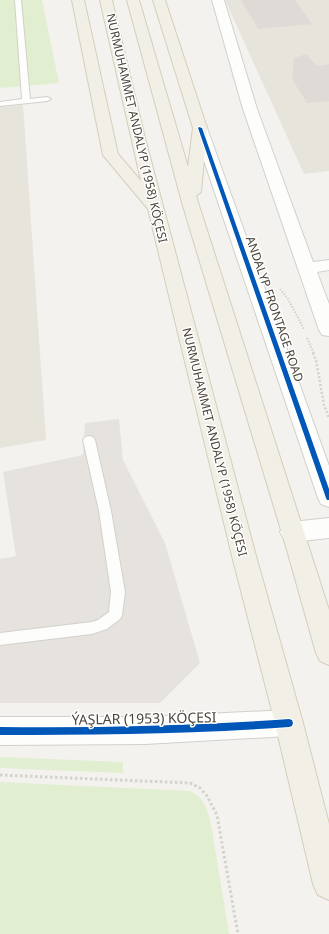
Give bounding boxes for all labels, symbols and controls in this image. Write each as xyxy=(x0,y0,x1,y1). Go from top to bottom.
street label: NURMUHAMMET ANDALYP (1958) KÖÇESI xyxy=(102,12,172,244)
street label: ANDALYP FRONTAGE ROAD xyxy=(242,234,308,384)
street label: NURMUHAMMET ANDALYP (1958) KÖÇESI xyxy=(178,326,252,558)
street label: ÝAŞLAR (1953) KÖÇESI xyxy=(71,707,217,729)

